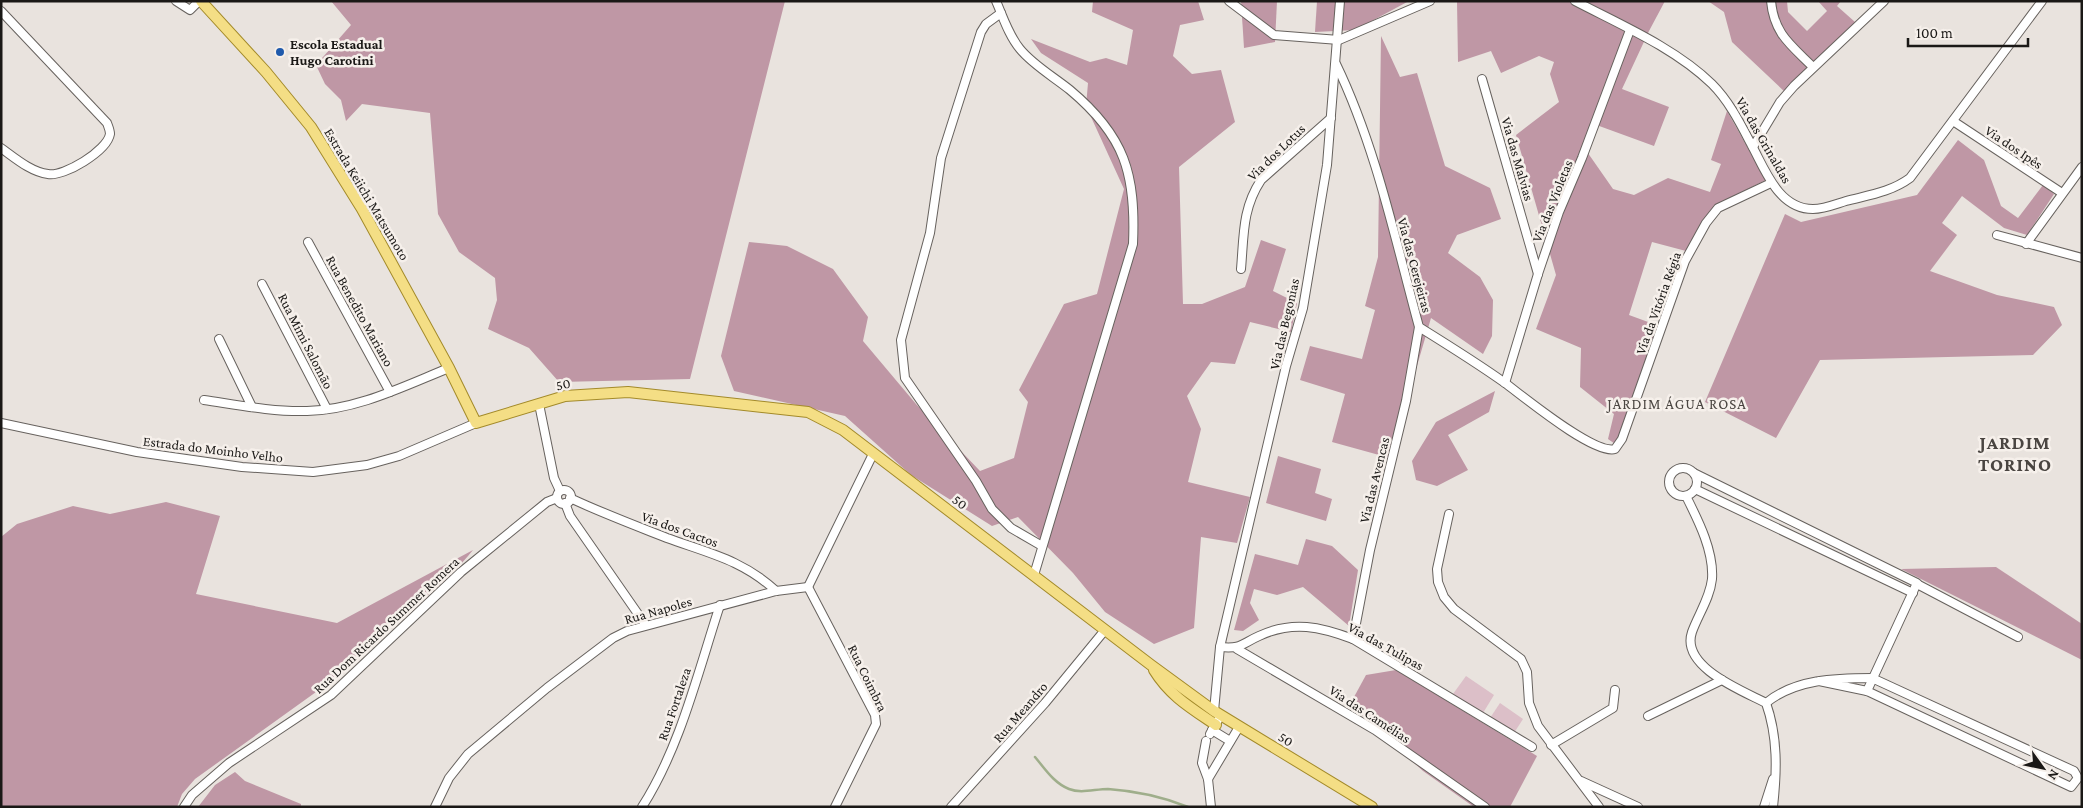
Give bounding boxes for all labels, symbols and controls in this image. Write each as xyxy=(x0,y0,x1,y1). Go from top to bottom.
scale bar xyxy=(1908,15,2028,47)
text: 100 m xyxy=(1916,25,1953,41)
place label: Escola Estadual Hugo Carotini xyxy=(290,36,383,68)
marker: Escola Estadual Hugo Carotini xyxy=(274,46,286,58)
street label: Via das Grinaldas xyxy=(1733,94,1795,186)
street label: Via das Malvias xyxy=(1498,115,1538,203)
street label: Via dos Lotus xyxy=(1244,120,1308,184)
street label: Via dos Ipês xyxy=(1982,122,2046,172)
street label: Estrada Keiichi Matsumoto xyxy=(321,125,413,263)
street label: Via das Violetas xyxy=(1528,158,1576,244)
street label: Via das Cerejeiras xyxy=(1394,216,1435,314)
street label: Via da Vitória Régia xyxy=(1632,249,1684,357)
street label: Rua Benedito Mariano xyxy=(323,253,397,369)
street label: Via das Begonias xyxy=(1266,277,1302,371)
street label: Rua Mimi Salomão xyxy=(275,290,337,392)
street label: 50 xyxy=(554,375,572,393)
district label: JARDIM ÁGUA ROSA xyxy=(1605,396,1747,413)
street label: Estrada do Moinho Velho xyxy=(142,432,284,466)
district label: JARDIM TORINO xyxy=(1977,432,2052,475)
street label: Via das Avencas xyxy=(1356,435,1392,525)
street label: 50 xyxy=(949,491,971,513)
street label: Via dos Cactos xyxy=(639,508,721,550)
street label: Rua Dom Ricardo Summer Romera xyxy=(310,553,462,697)
street label: Rua Napoles xyxy=(622,593,694,627)
street label: Via das Tulipas xyxy=(1345,619,1427,673)
street label: Rua Coimbra xyxy=(845,642,891,715)
street label: Rua Fortaleza xyxy=(654,665,694,742)
street label: Rua Meandro xyxy=(989,678,1051,746)
street label: Via das Camélias xyxy=(1326,682,1414,746)
street label: 50 xyxy=(1276,728,1296,750)
north arrow xyxy=(2018,743,2068,793)
text: N xyxy=(2044,767,2063,784)

